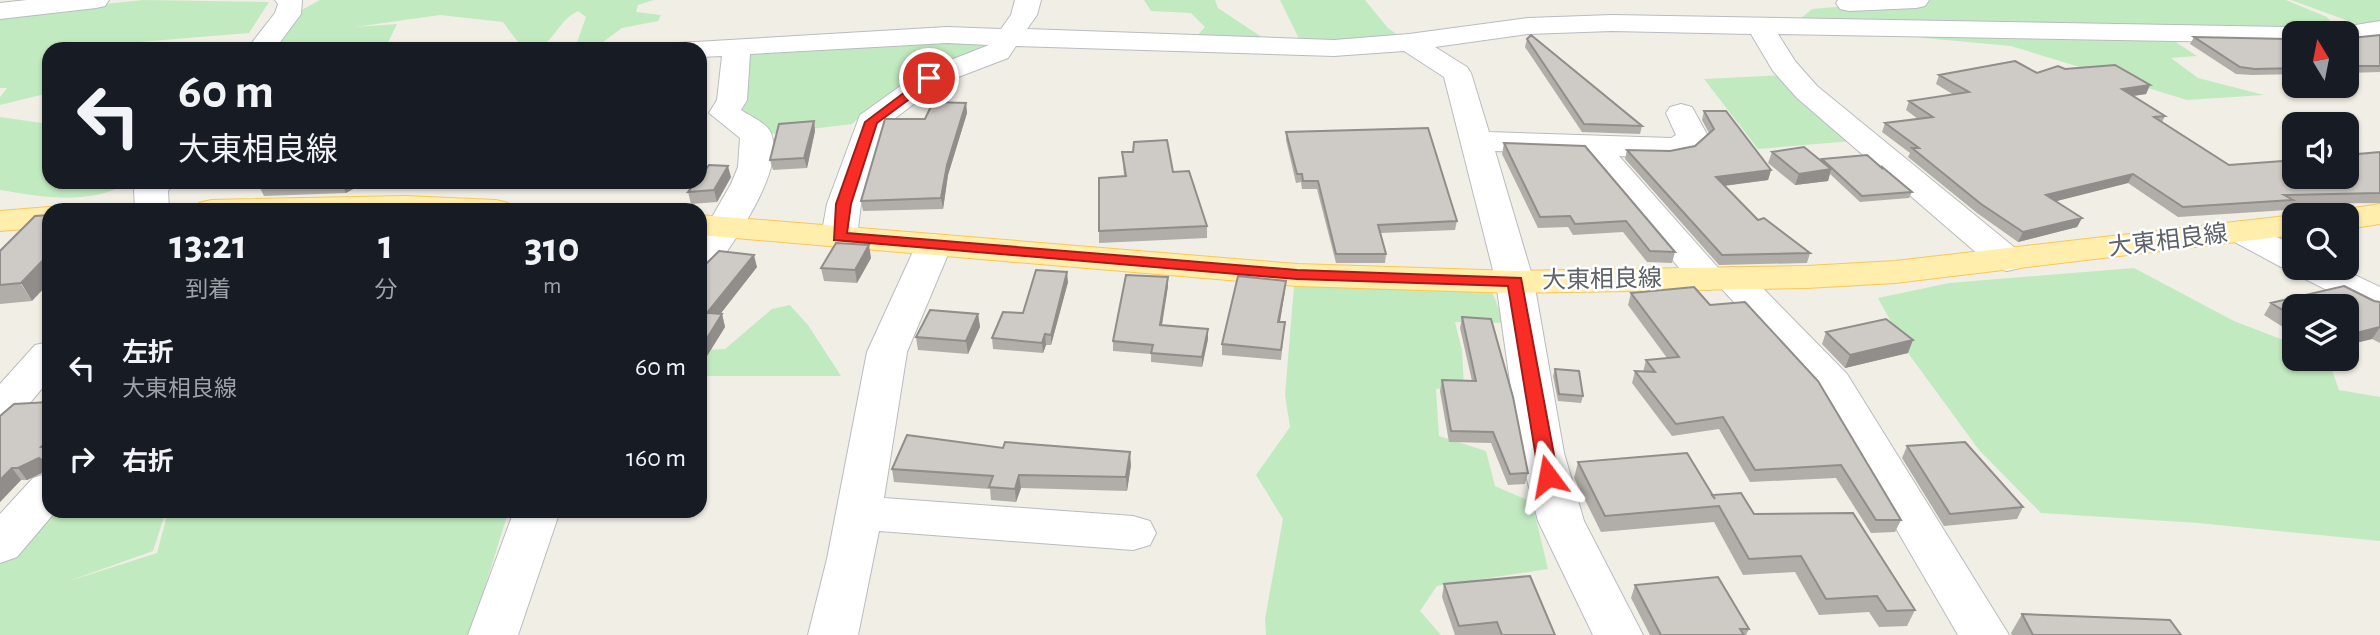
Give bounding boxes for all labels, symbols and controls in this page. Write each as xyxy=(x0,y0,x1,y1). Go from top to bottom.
north arrow xyxy=(2282,21,2359,98)
map controls xyxy=(2282,21,2359,371)
pin xyxy=(899,48,959,108)
icon: arrive xyxy=(910,59,948,97)
text: 60 m xyxy=(178,68,274,117)
icon: left xyxy=(63,70,154,161)
button: sound xyxy=(2282,112,2359,189)
text: 大東相良線 xyxy=(178,134,338,166)
button: search xyxy=(2282,203,2359,280)
street label: 大東相良線 xyxy=(2107,220,2229,260)
text: 13:21 xyxy=(169,224,247,266)
text: 1 xyxy=(378,224,393,266)
text: 310 xyxy=(525,227,580,269)
street label: 大東相良線 xyxy=(1542,265,1662,293)
text: m xyxy=(543,275,561,298)
text: 到着 xyxy=(185,279,231,302)
text: 分 xyxy=(374,279,397,302)
button: layers xyxy=(2282,294,2359,371)
text: 左折 xyxy=(122,340,174,366)
icon: left xyxy=(63,349,101,387)
text: 60 m xyxy=(635,354,686,380)
text: 大東相良線 xyxy=(122,378,237,401)
position arrow xyxy=(1511,439,1585,513)
icon: right xyxy=(63,440,101,478)
text: 160 m xyxy=(626,445,686,471)
text: 右折 xyxy=(122,449,174,475)

